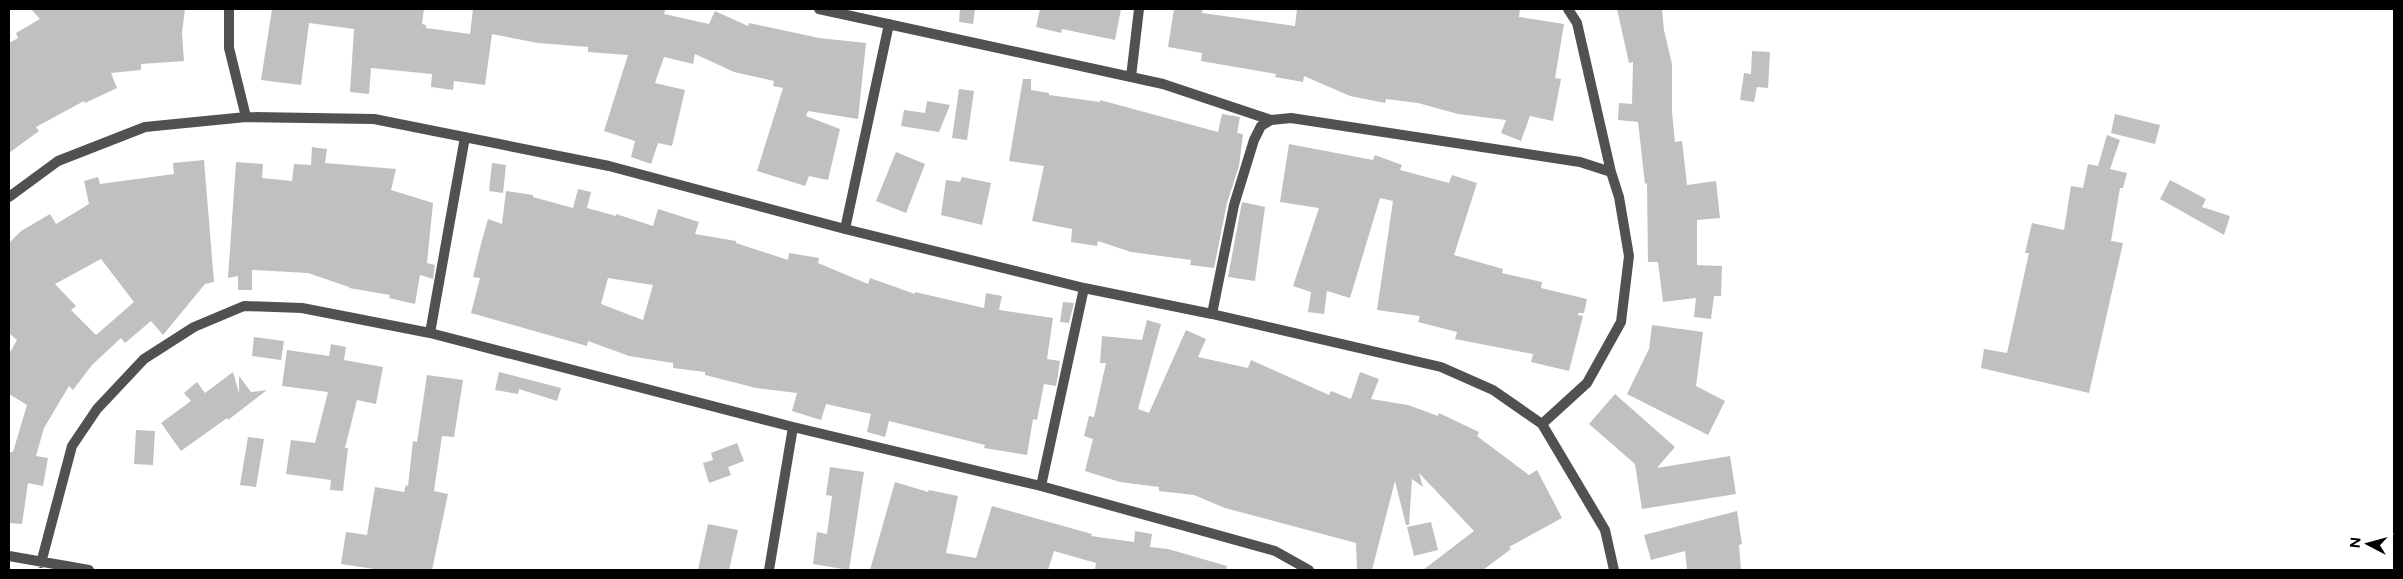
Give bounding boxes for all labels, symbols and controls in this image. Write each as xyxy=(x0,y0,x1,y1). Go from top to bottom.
north arrow xyxy=(2343,519,2393,569)
text: N xyxy=(2347,536,2365,549)

